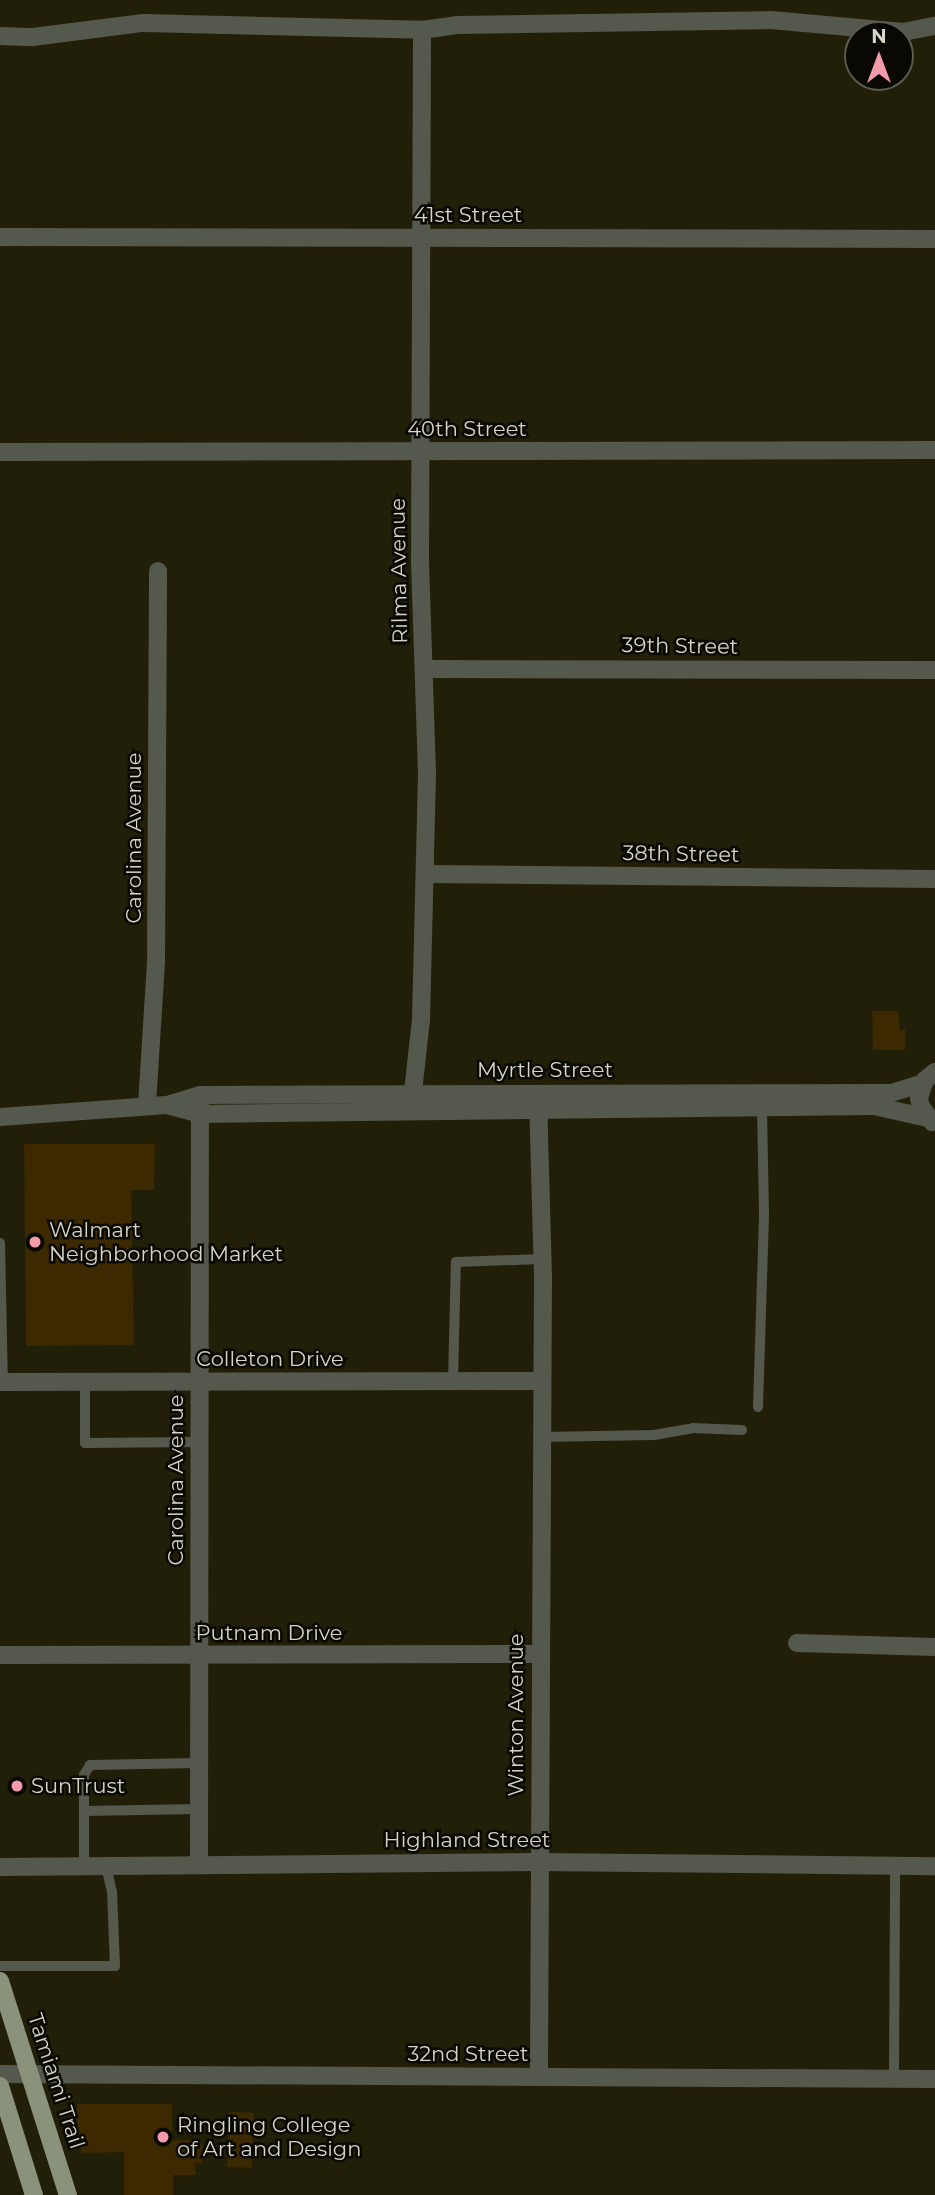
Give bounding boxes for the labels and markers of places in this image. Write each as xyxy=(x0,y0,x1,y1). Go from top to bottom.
place label: Walmart Neighborhood Market xyxy=(49,1217,283,1267)
marker: Walmart Neighborhood Market xyxy=(27,1234,43,1250)
place label: SunTrust xyxy=(31,1773,125,1799)
marker: SunTrust xyxy=(9,1778,25,1794)
place label: Ringling College of Art and Design xyxy=(177,2112,361,2162)
marker: Ringling College of Art and Design xyxy=(155,2129,171,2145)

